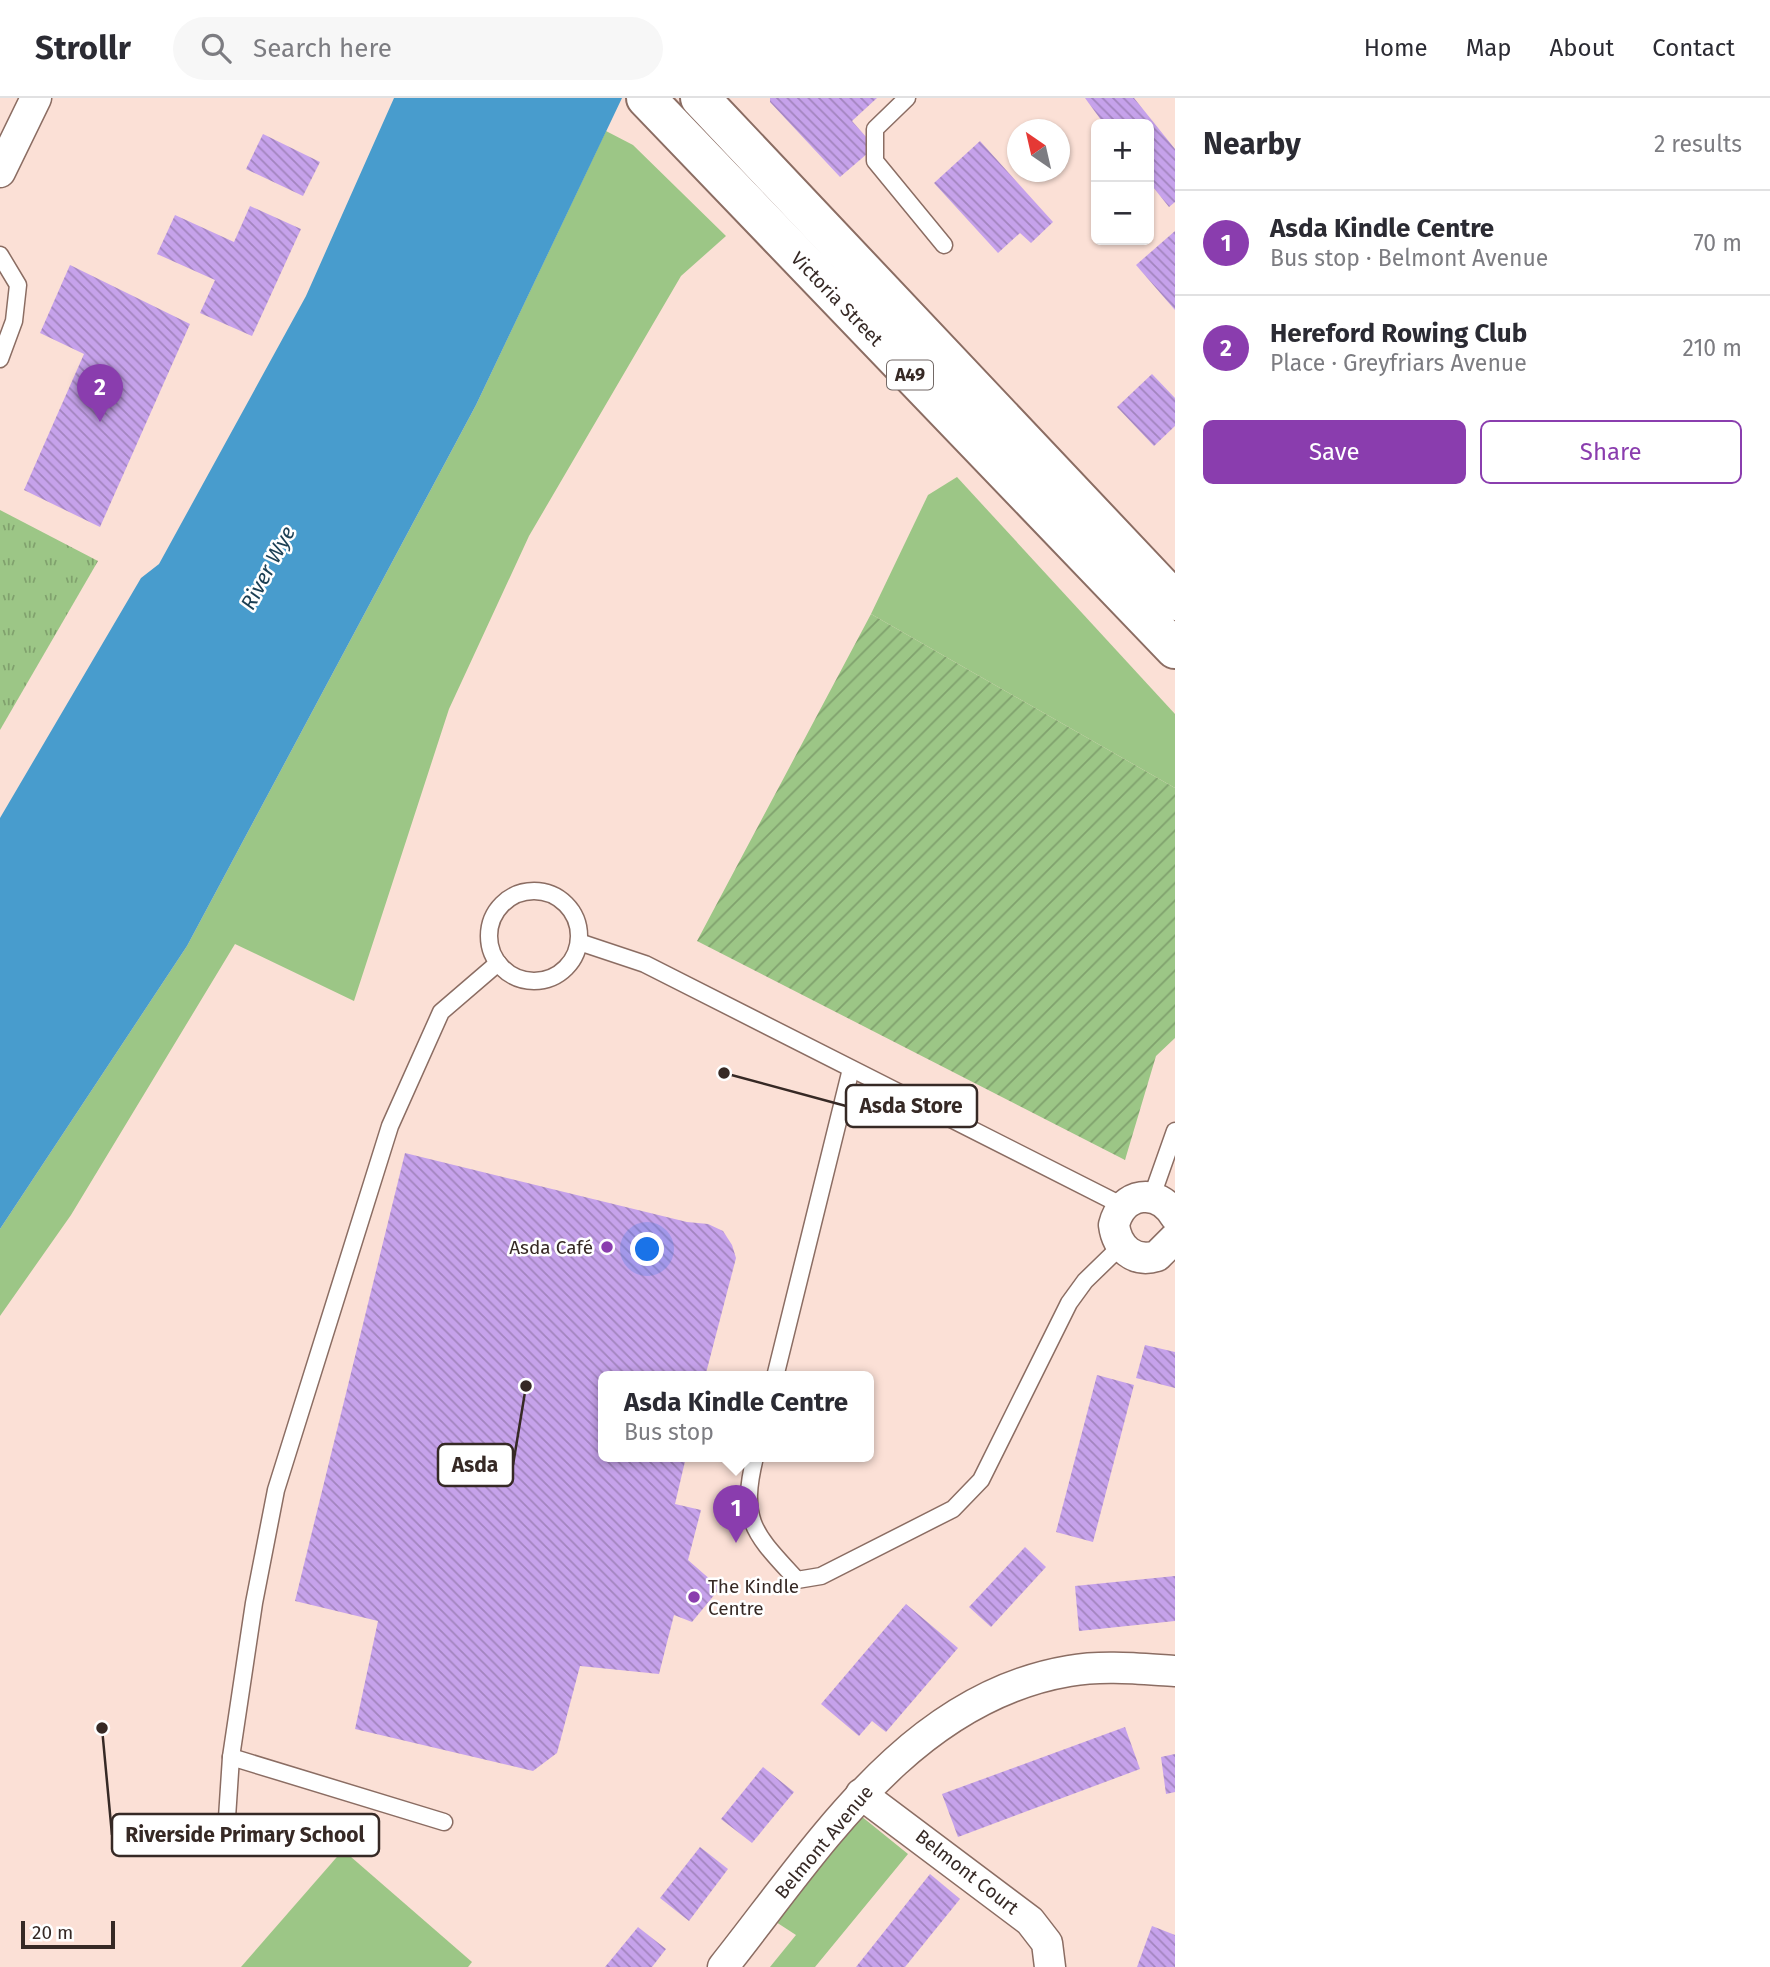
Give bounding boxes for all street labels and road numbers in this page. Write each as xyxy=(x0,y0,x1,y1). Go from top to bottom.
street label: Victoria Street xyxy=(786,247,888,351)
road number: A49 xyxy=(887,360,933,390)
street label: Belmont Avenue xyxy=(770,1781,878,1903)
street label: Belmont Court xyxy=(911,1825,1023,1919)

